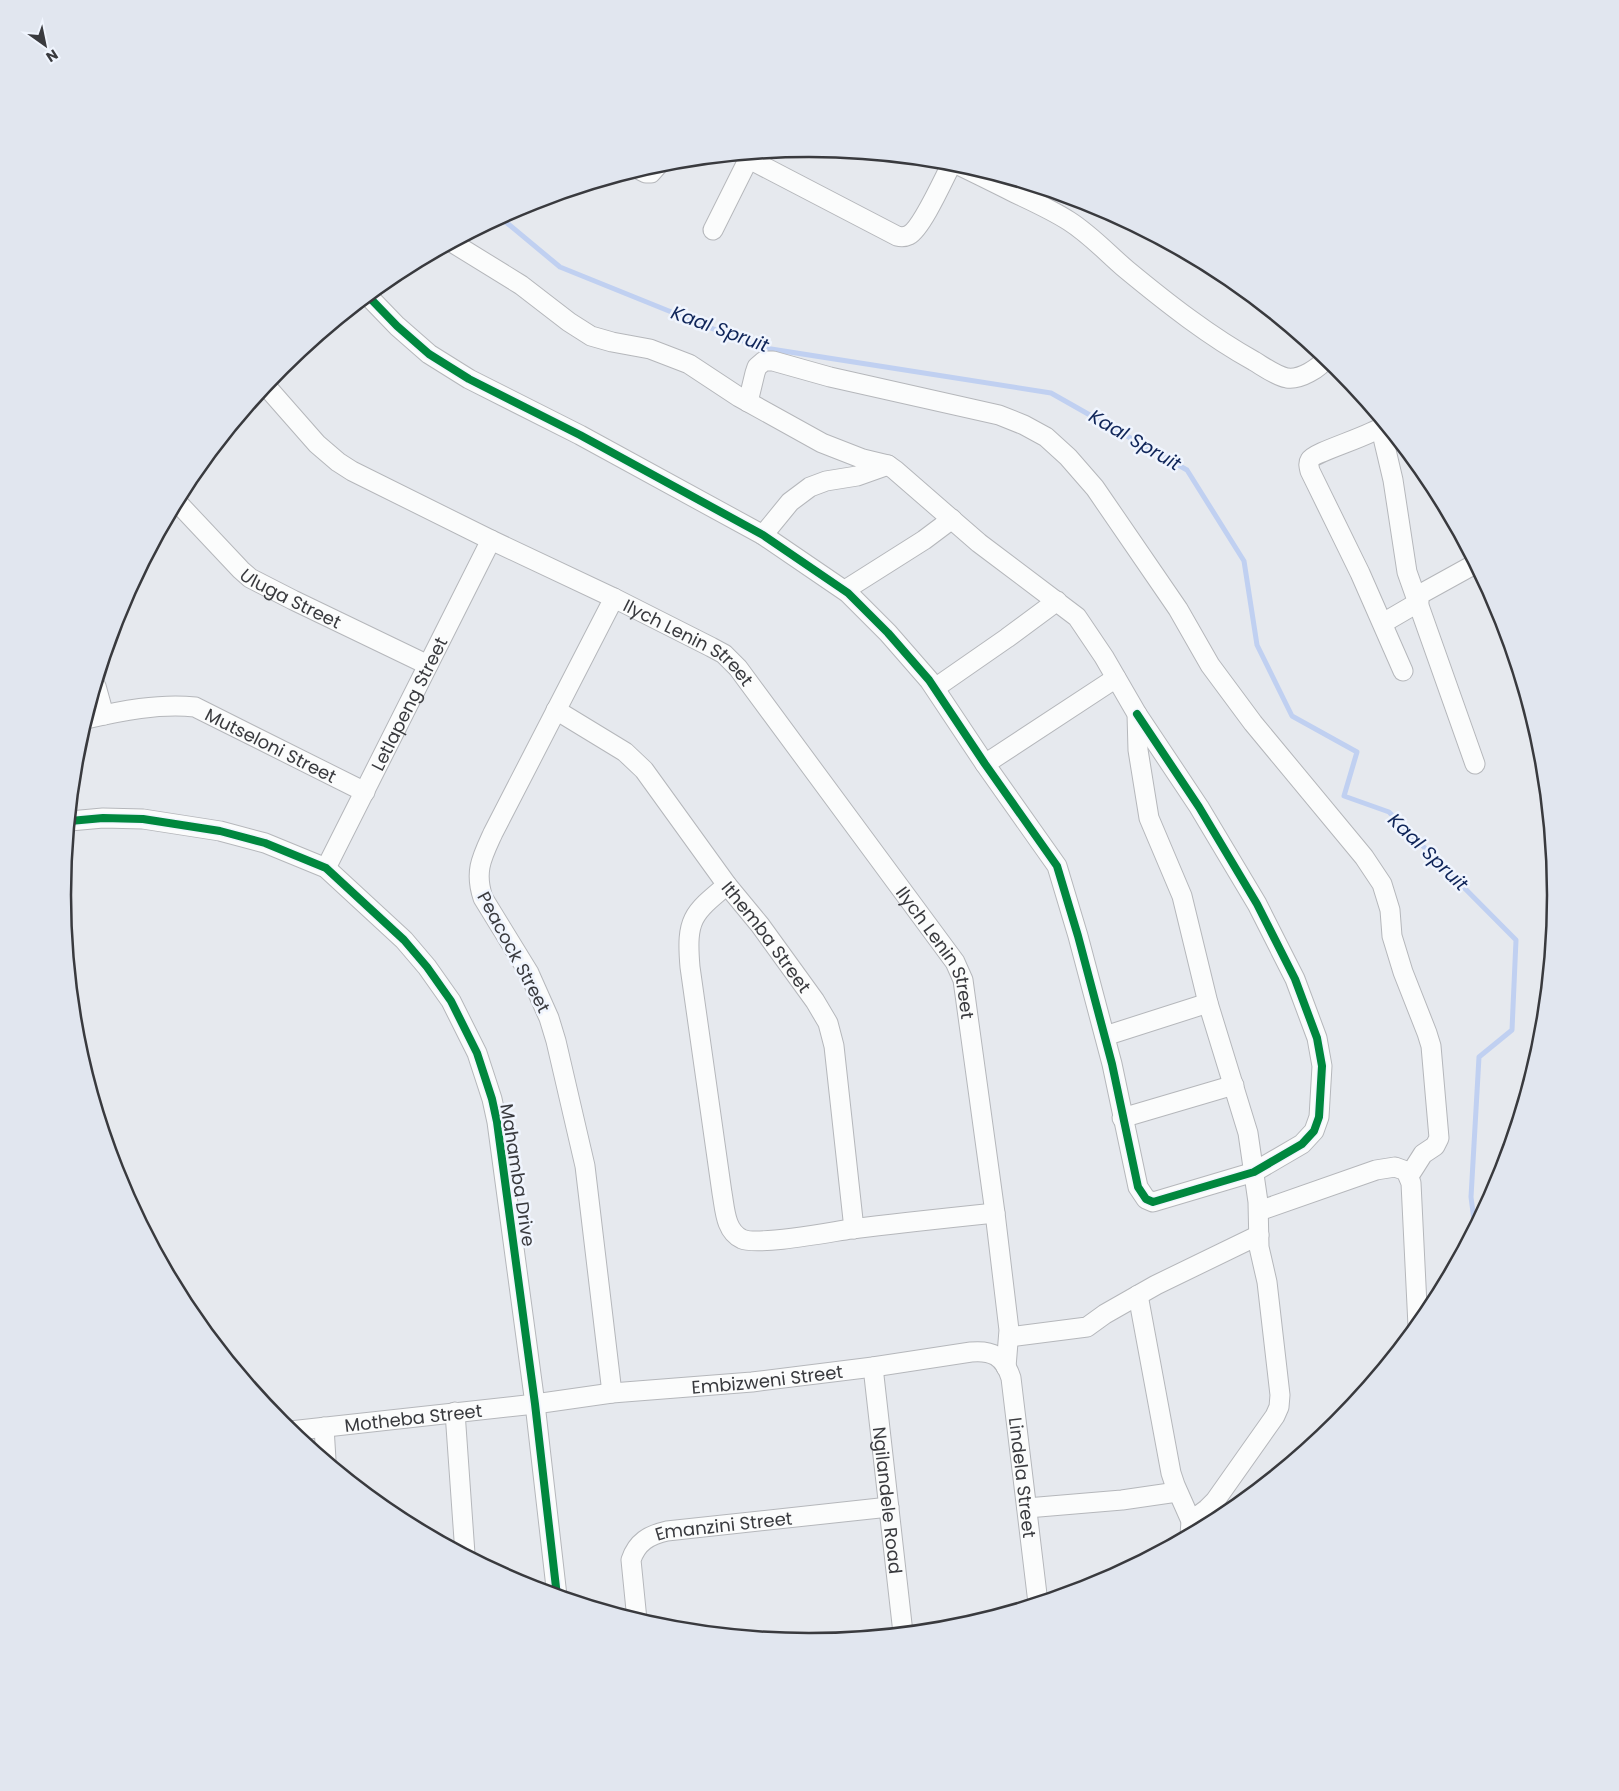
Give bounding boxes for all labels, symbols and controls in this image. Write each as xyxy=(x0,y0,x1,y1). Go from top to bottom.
north arrow xyxy=(20,20,70,70)
text: N xyxy=(42,45,62,67)
water label: Kaal Spruit xyxy=(667,299,774,360)
water label: Kaal Spruit xyxy=(1084,403,1187,478)
street label: Uluga Street xyxy=(235,562,346,634)
street label: Ilych Lenin Street xyxy=(619,592,759,691)
street label: Letlapeng Street xyxy=(365,632,453,775)
street label: Mutseloni Street xyxy=(201,702,341,788)
water label: Kaal Spruit xyxy=(1382,807,1475,898)
street label: Ithemba Street xyxy=(716,876,817,998)
street label: Ilych Lenin Street xyxy=(891,881,981,1020)
street label: Peacock Street xyxy=(472,887,556,1017)
street label: Mahamba Drive xyxy=(494,1102,542,1248)
street label: Embizweni Street xyxy=(690,1358,844,1399)
street label: Motheba Street xyxy=(343,1397,483,1437)
street label: Lindela Street xyxy=(1003,1416,1043,1539)
street label: Ngilandele Road xyxy=(867,1425,909,1575)
street label: Emanzini Street xyxy=(652,1505,793,1546)

